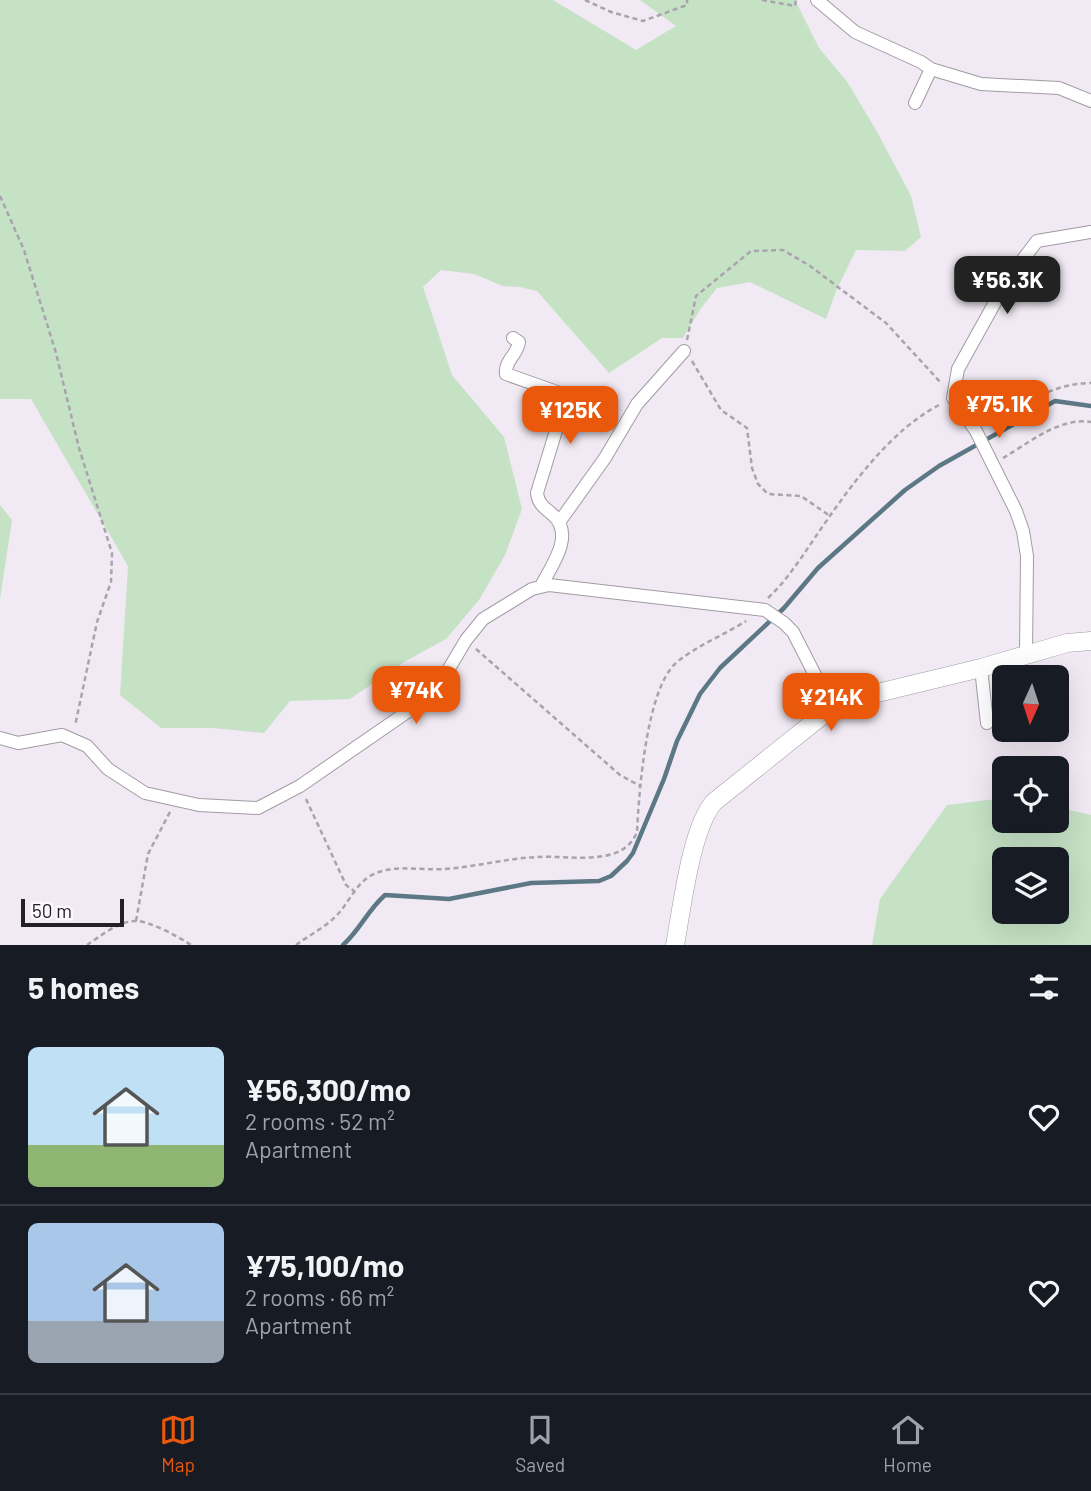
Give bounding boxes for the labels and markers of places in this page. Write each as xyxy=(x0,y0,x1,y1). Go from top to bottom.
pin: ¥56.3K xyxy=(950,256,1064,316)
pin: ¥75.1K xyxy=(942,380,1056,440)
pin: ¥125K xyxy=(521,386,619,446)
pin: ¥74K xyxy=(375,666,457,726)
pin: ¥214K xyxy=(782,674,880,733)

